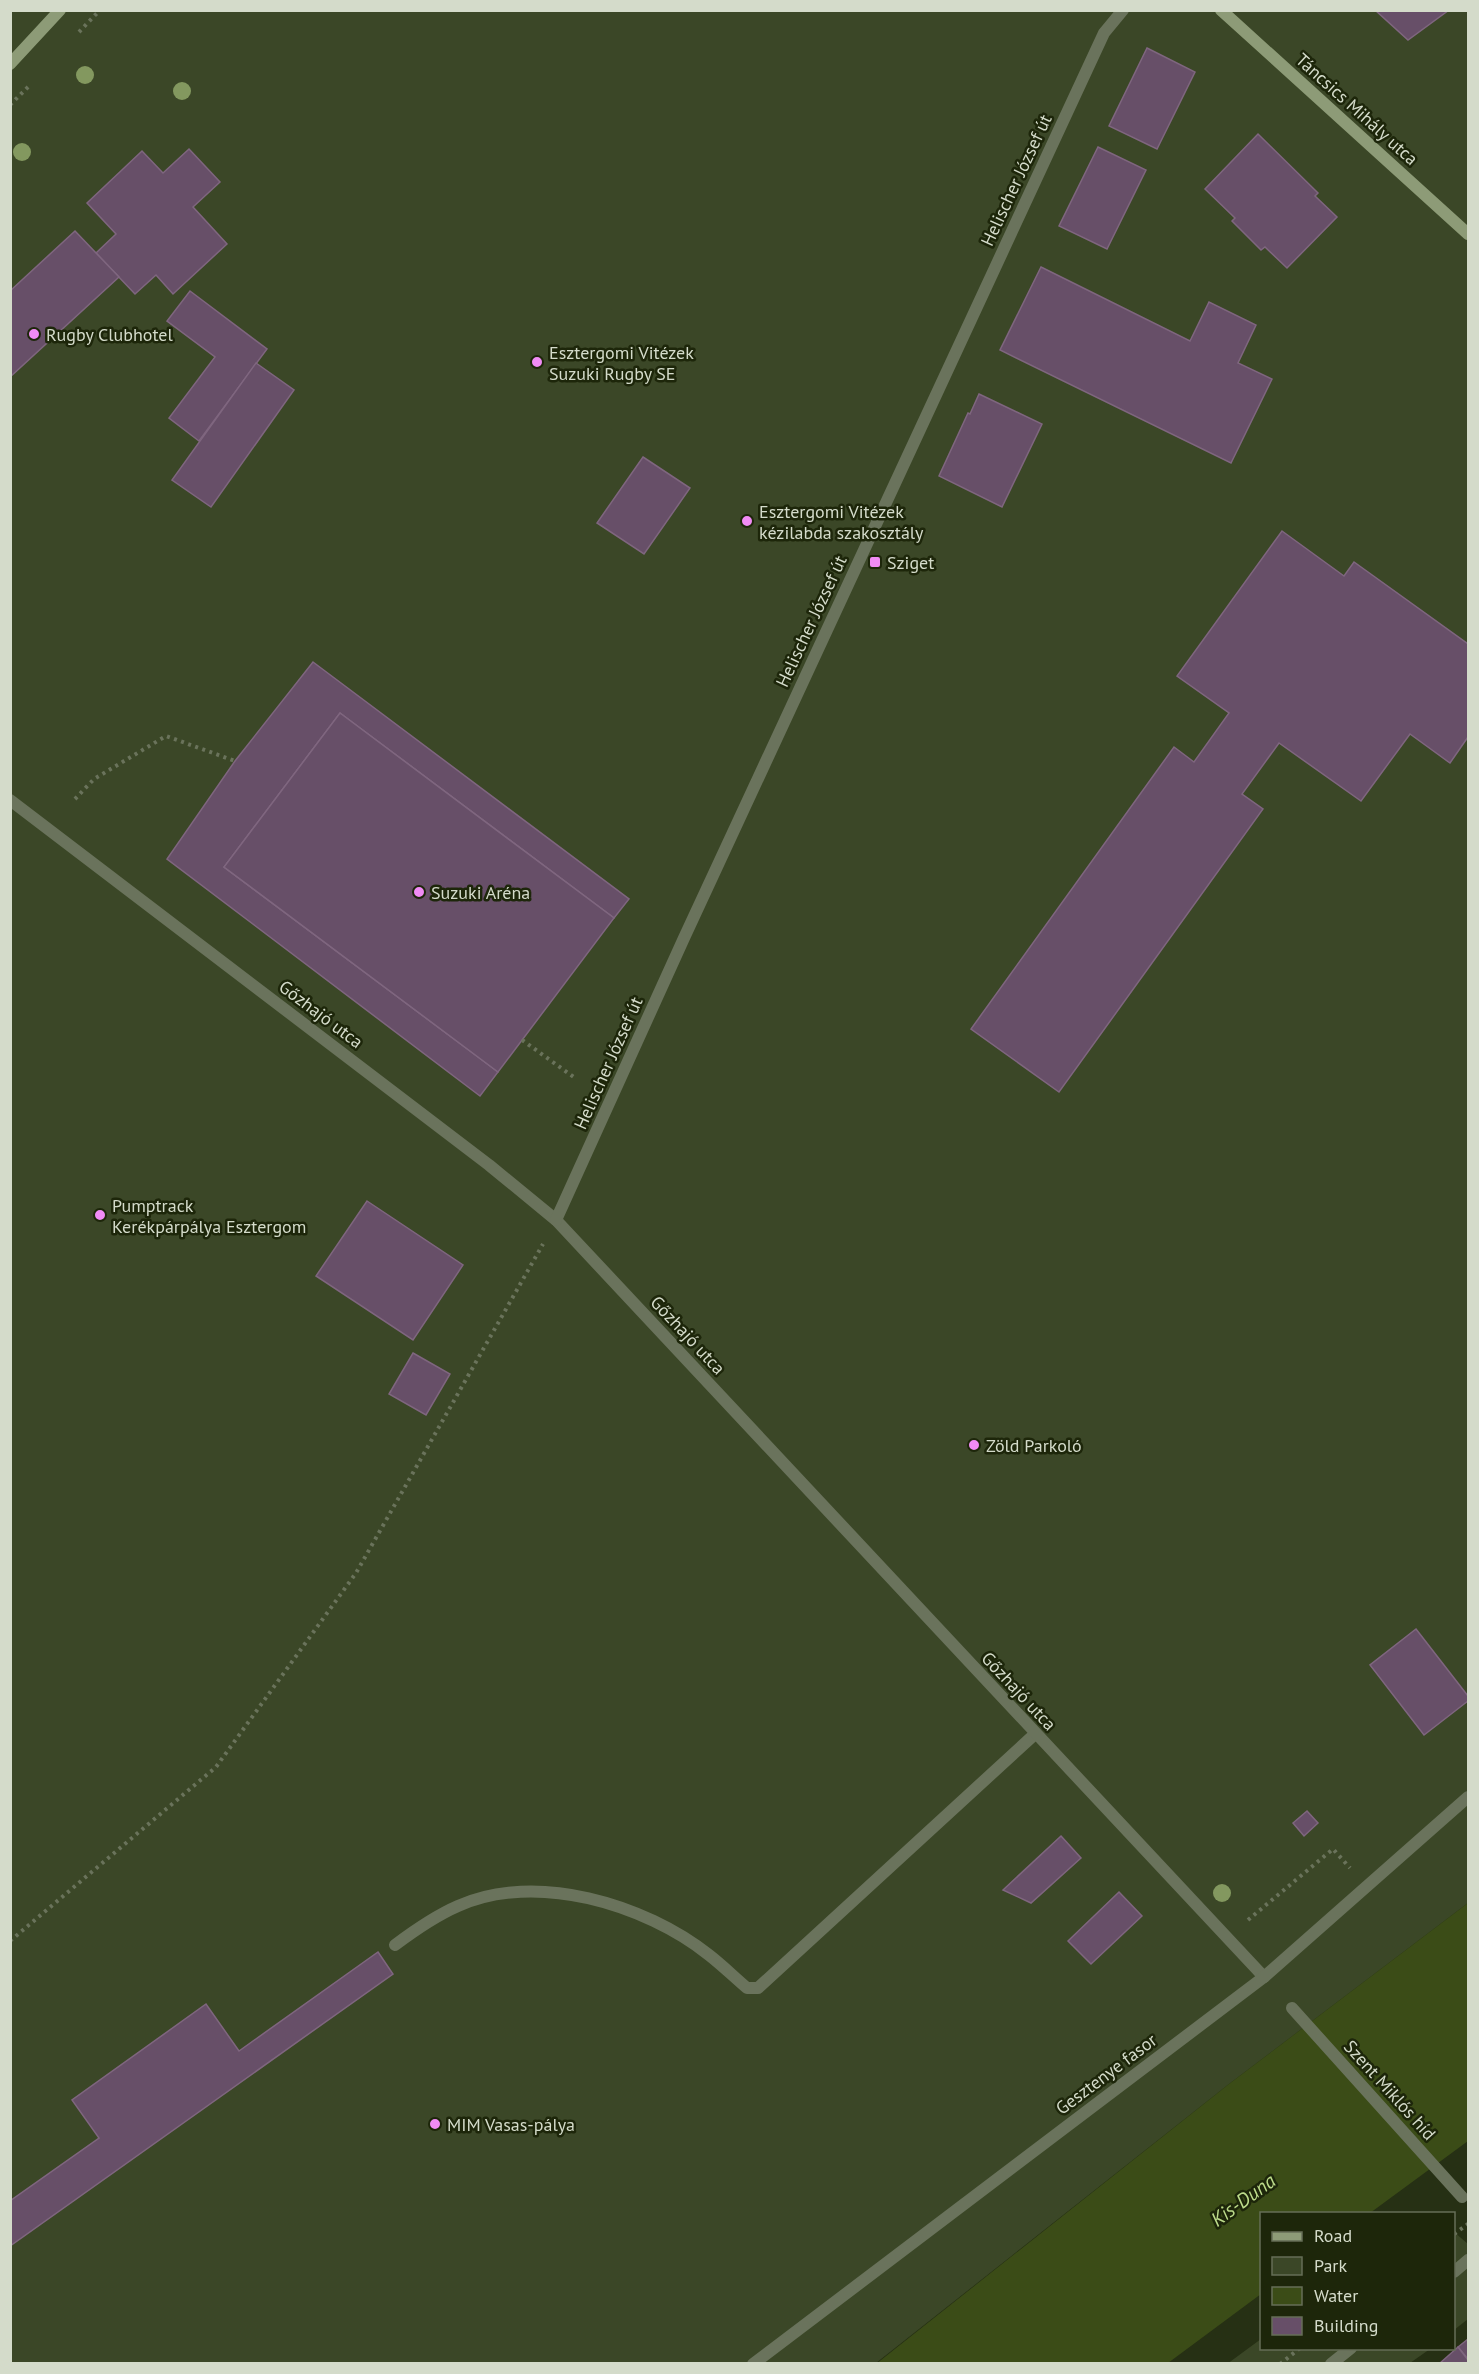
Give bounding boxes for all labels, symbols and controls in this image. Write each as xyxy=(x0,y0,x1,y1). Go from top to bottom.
street label: Táncsics Mihály utca xyxy=(1291,48,1423,170)
street label: Helischer József út xyxy=(975,110,1057,250)
place label: Rugby Clubhotel xyxy=(46,323,173,346)
marker: Rugby Clubhotel xyxy=(27,327,41,341)
place label: Esztergomi Vitézek Suzuki Rugby SE xyxy=(549,341,694,385)
marker: Esztergomi Vitézek Suzuki Rugby SE xyxy=(530,355,544,369)
place label: Esztergomi Vitézek kézilabda szakosztály xyxy=(759,500,924,544)
marker: Esztergomi Vitézek kézilabda szakosztály xyxy=(740,514,754,528)
street label: Helischer József út xyxy=(770,551,852,691)
place label: Sziget xyxy=(887,551,934,574)
marker: Sziget xyxy=(868,555,882,569)
place label: Suzuki Aréna xyxy=(431,881,530,904)
marker: Suzuki Aréna xyxy=(412,885,426,899)
street label: Gőzhajó utca xyxy=(274,975,368,1053)
street label: Helischer József út xyxy=(568,993,648,1133)
place label: Pumptrack Kerékpárpálya Esztergom xyxy=(112,1194,306,1238)
marker: Pumptrack Kerékpárpálya Esztergom xyxy=(93,1208,107,1222)
street label: Gőzhajó utca xyxy=(646,1291,730,1379)
place label: Zöld Parkoló xyxy=(986,1434,1082,1457)
marker: Zöld Parkoló xyxy=(967,1438,981,1452)
street label: Gőzhajó utca xyxy=(977,1647,1061,1735)
street label: Gesztenye fasor xyxy=(1051,2028,1161,2120)
street label: Szent Miklós híd xyxy=(1339,2035,1441,2145)
place label: MIM Vasas-pálya xyxy=(447,2113,575,2136)
marker: MIM Vasas-pálya xyxy=(428,2117,442,2131)
water label: Kis-Duna xyxy=(1205,2168,1281,2232)
legend xyxy=(1260,2212,1455,2350)
text: Road xyxy=(1314,2224,1352,2247)
text: Park xyxy=(1314,2254,1347,2277)
text: Water xyxy=(1314,2284,1358,2307)
text: Building xyxy=(1314,2314,1378,2337)

